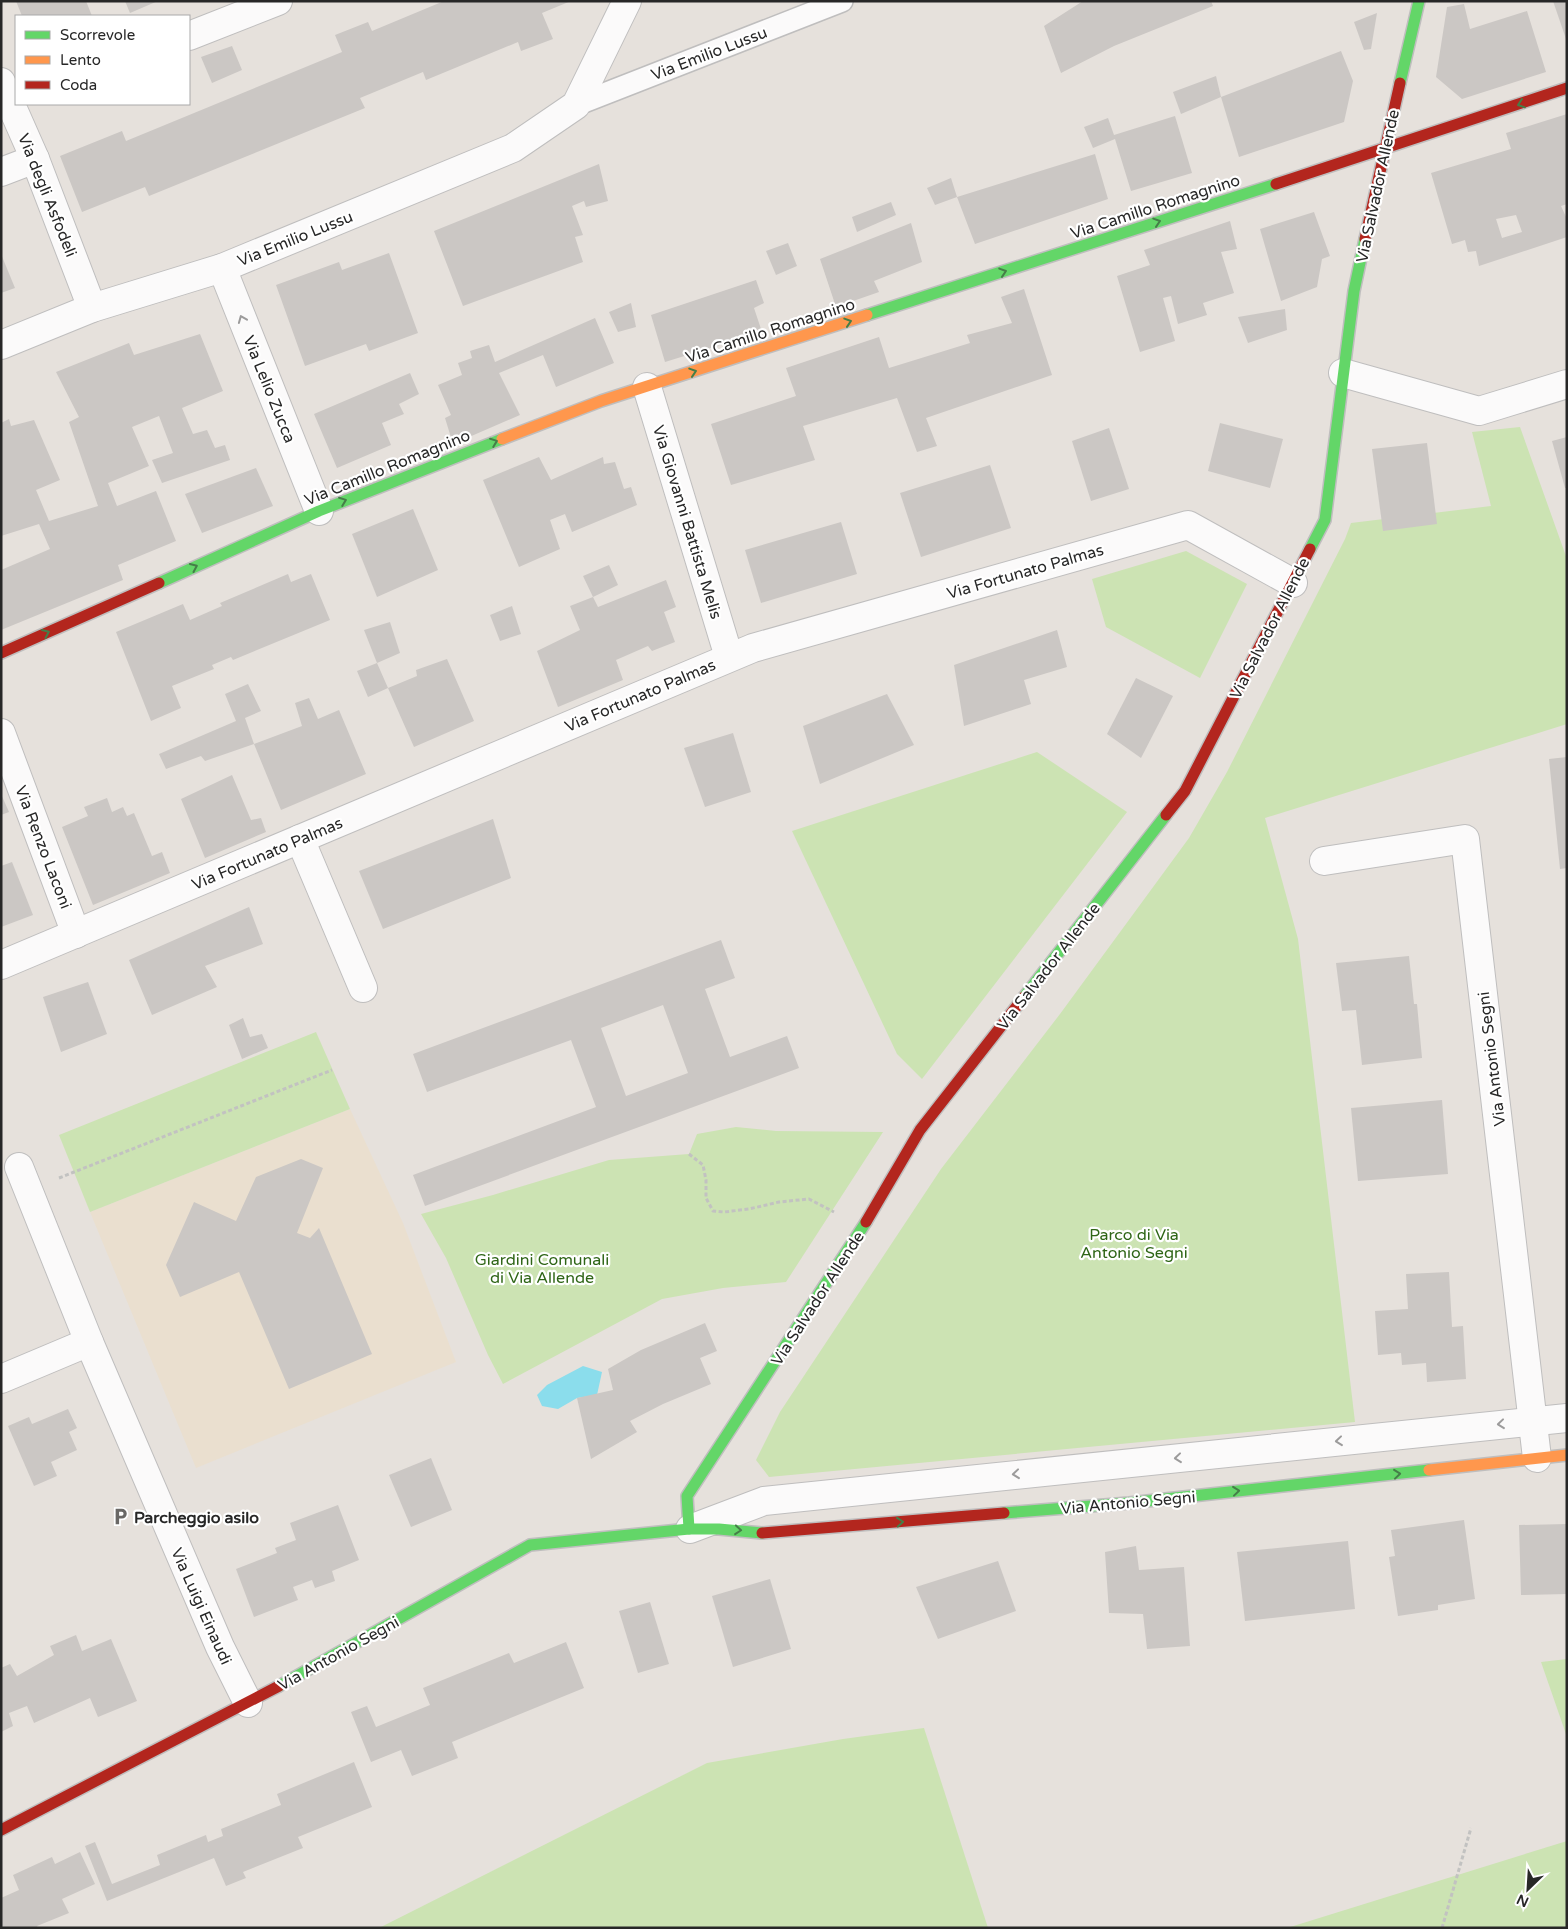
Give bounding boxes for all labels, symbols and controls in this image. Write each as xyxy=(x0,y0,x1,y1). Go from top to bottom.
legend xyxy=(15,15,190,105)
street label: Via Emilio Lussu xyxy=(648,23,770,85)
text: Scorrevole xyxy=(60,26,135,44)
text: Lento xyxy=(60,51,101,69)
text: Coda xyxy=(60,76,97,94)
one-way arrow xyxy=(1517,98,1525,108)
street label: Via Salvador Allende xyxy=(1352,108,1404,265)
street label: Via degli Asfodeli xyxy=(13,131,81,260)
street label: Via Camillo Romagnino xyxy=(1068,170,1242,244)
street label: Via Emilio Lussu xyxy=(235,207,356,271)
one-way arrow xyxy=(1152,218,1161,228)
one-way arrow xyxy=(998,268,1006,278)
street label: Via Camillo Romagnino xyxy=(683,294,857,368)
one-way arrow xyxy=(238,315,248,324)
one-way arrow xyxy=(843,318,852,328)
street label: Via Lelio Zucca xyxy=(238,333,300,446)
one-way arrow xyxy=(689,368,697,378)
street label: Via Giovanni Battista Melis xyxy=(648,423,726,622)
street label: Via Camillo Romagnino xyxy=(302,426,473,510)
one-way arrow xyxy=(489,438,498,449)
one-way arrow xyxy=(338,497,346,507)
street label: Via Fortunato Palmas xyxy=(945,540,1106,604)
street label: Via Salvador Allende xyxy=(1226,554,1314,703)
one-way arrow xyxy=(189,562,198,573)
one-way arrow xyxy=(41,629,50,640)
street label: Via Fortunato Palmas xyxy=(562,655,719,737)
street label: Via Renzo Laconi xyxy=(10,783,76,912)
street label: Via Fortunato Palmas xyxy=(189,813,346,895)
street label: Via Salvador Allende xyxy=(993,899,1105,1034)
street label: Via Antonio Segni xyxy=(1474,990,1510,1127)
park label: Parco di Via Antonio Segni xyxy=(1080,1225,1188,1263)
street label: Via Salvador Allende xyxy=(767,1228,869,1369)
park label: Giardini Comunali di Via Allende xyxy=(475,1250,609,1288)
one-way arrow xyxy=(1497,1418,1505,1429)
one-way arrow xyxy=(1335,1435,1343,1446)
one-way arrow xyxy=(1173,1452,1181,1463)
one-way arrow xyxy=(1012,1468,1020,1479)
one-way arrow xyxy=(1393,1469,1401,1480)
one-way arrow xyxy=(1232,1486,1240,1497)
street label: Via Antonio Segni xyxy=(1060,1487,1196,1519)
parking icon: Parcheggio asilo xyxy=(110,1507,130,1527)
place label: Parcheggio asilo xyxy=(134,1508,259,1528)
one-way arrow xyxy=(896,1516,904,1527)
one-way arrow xyxy=(734,1525,742,1536)
street label: Via Luigi Einaudi xyxy=(166,1545,236,1668)
street label: Via Antonio Segni xyxy=(274,1612,403,1695)
north arrow xyxy=(1503,1864,1553,1914)
text: N xyxy=(1514,1890,1531,1910)

